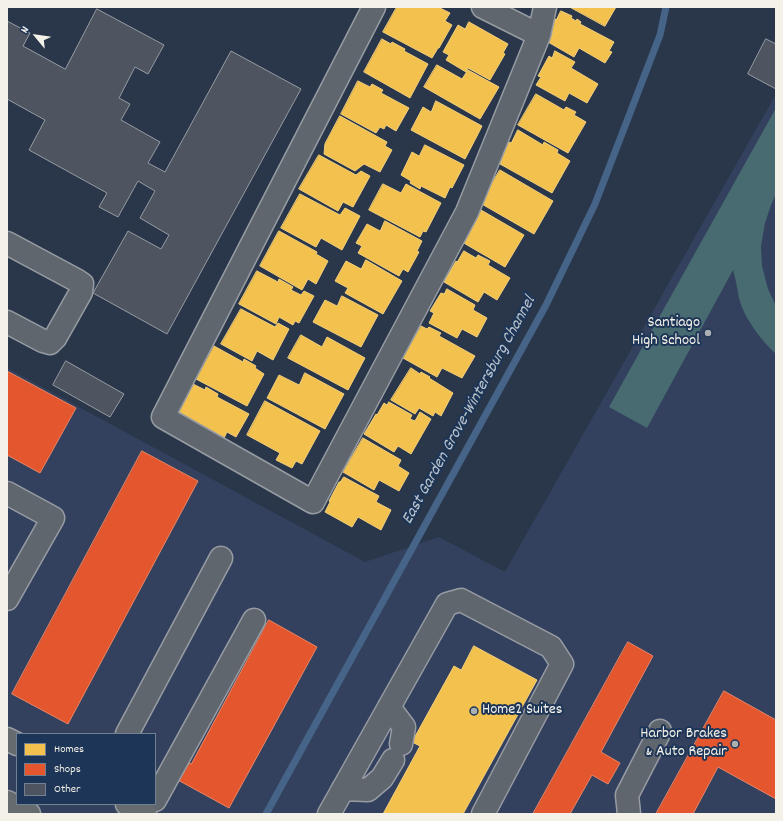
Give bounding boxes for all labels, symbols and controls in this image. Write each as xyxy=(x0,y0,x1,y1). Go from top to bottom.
north arrow xyxy=(16,16,56,56)
text: N xyxy=(17,24,34,36)
water label: East Garden Grove-Wintersburg Channel xyxy=(399,293,541,529)
place label: Santiago High School xyxy=(632,314,700,352)
marker: Santiago High School xyxy=(703,328,713,338)
place label: Home2 Suites xyxy=(482,701,563,721)
marker: Home2 Suites xyxy=(469,706,479,716)
place label: Harbor Brakes & Auto Repair xyxy=(640,725,727,763)
legend xyxy=(16,733,156,805)
marker: Harbor Brakes & Auto Repair xyxy=(730,739,740,749)
text: Homes xyxy=(54,741,84,758)
text: Shops xyxy=(54,761,81,778)
text: Other xyxy=(54,781,81,798)

